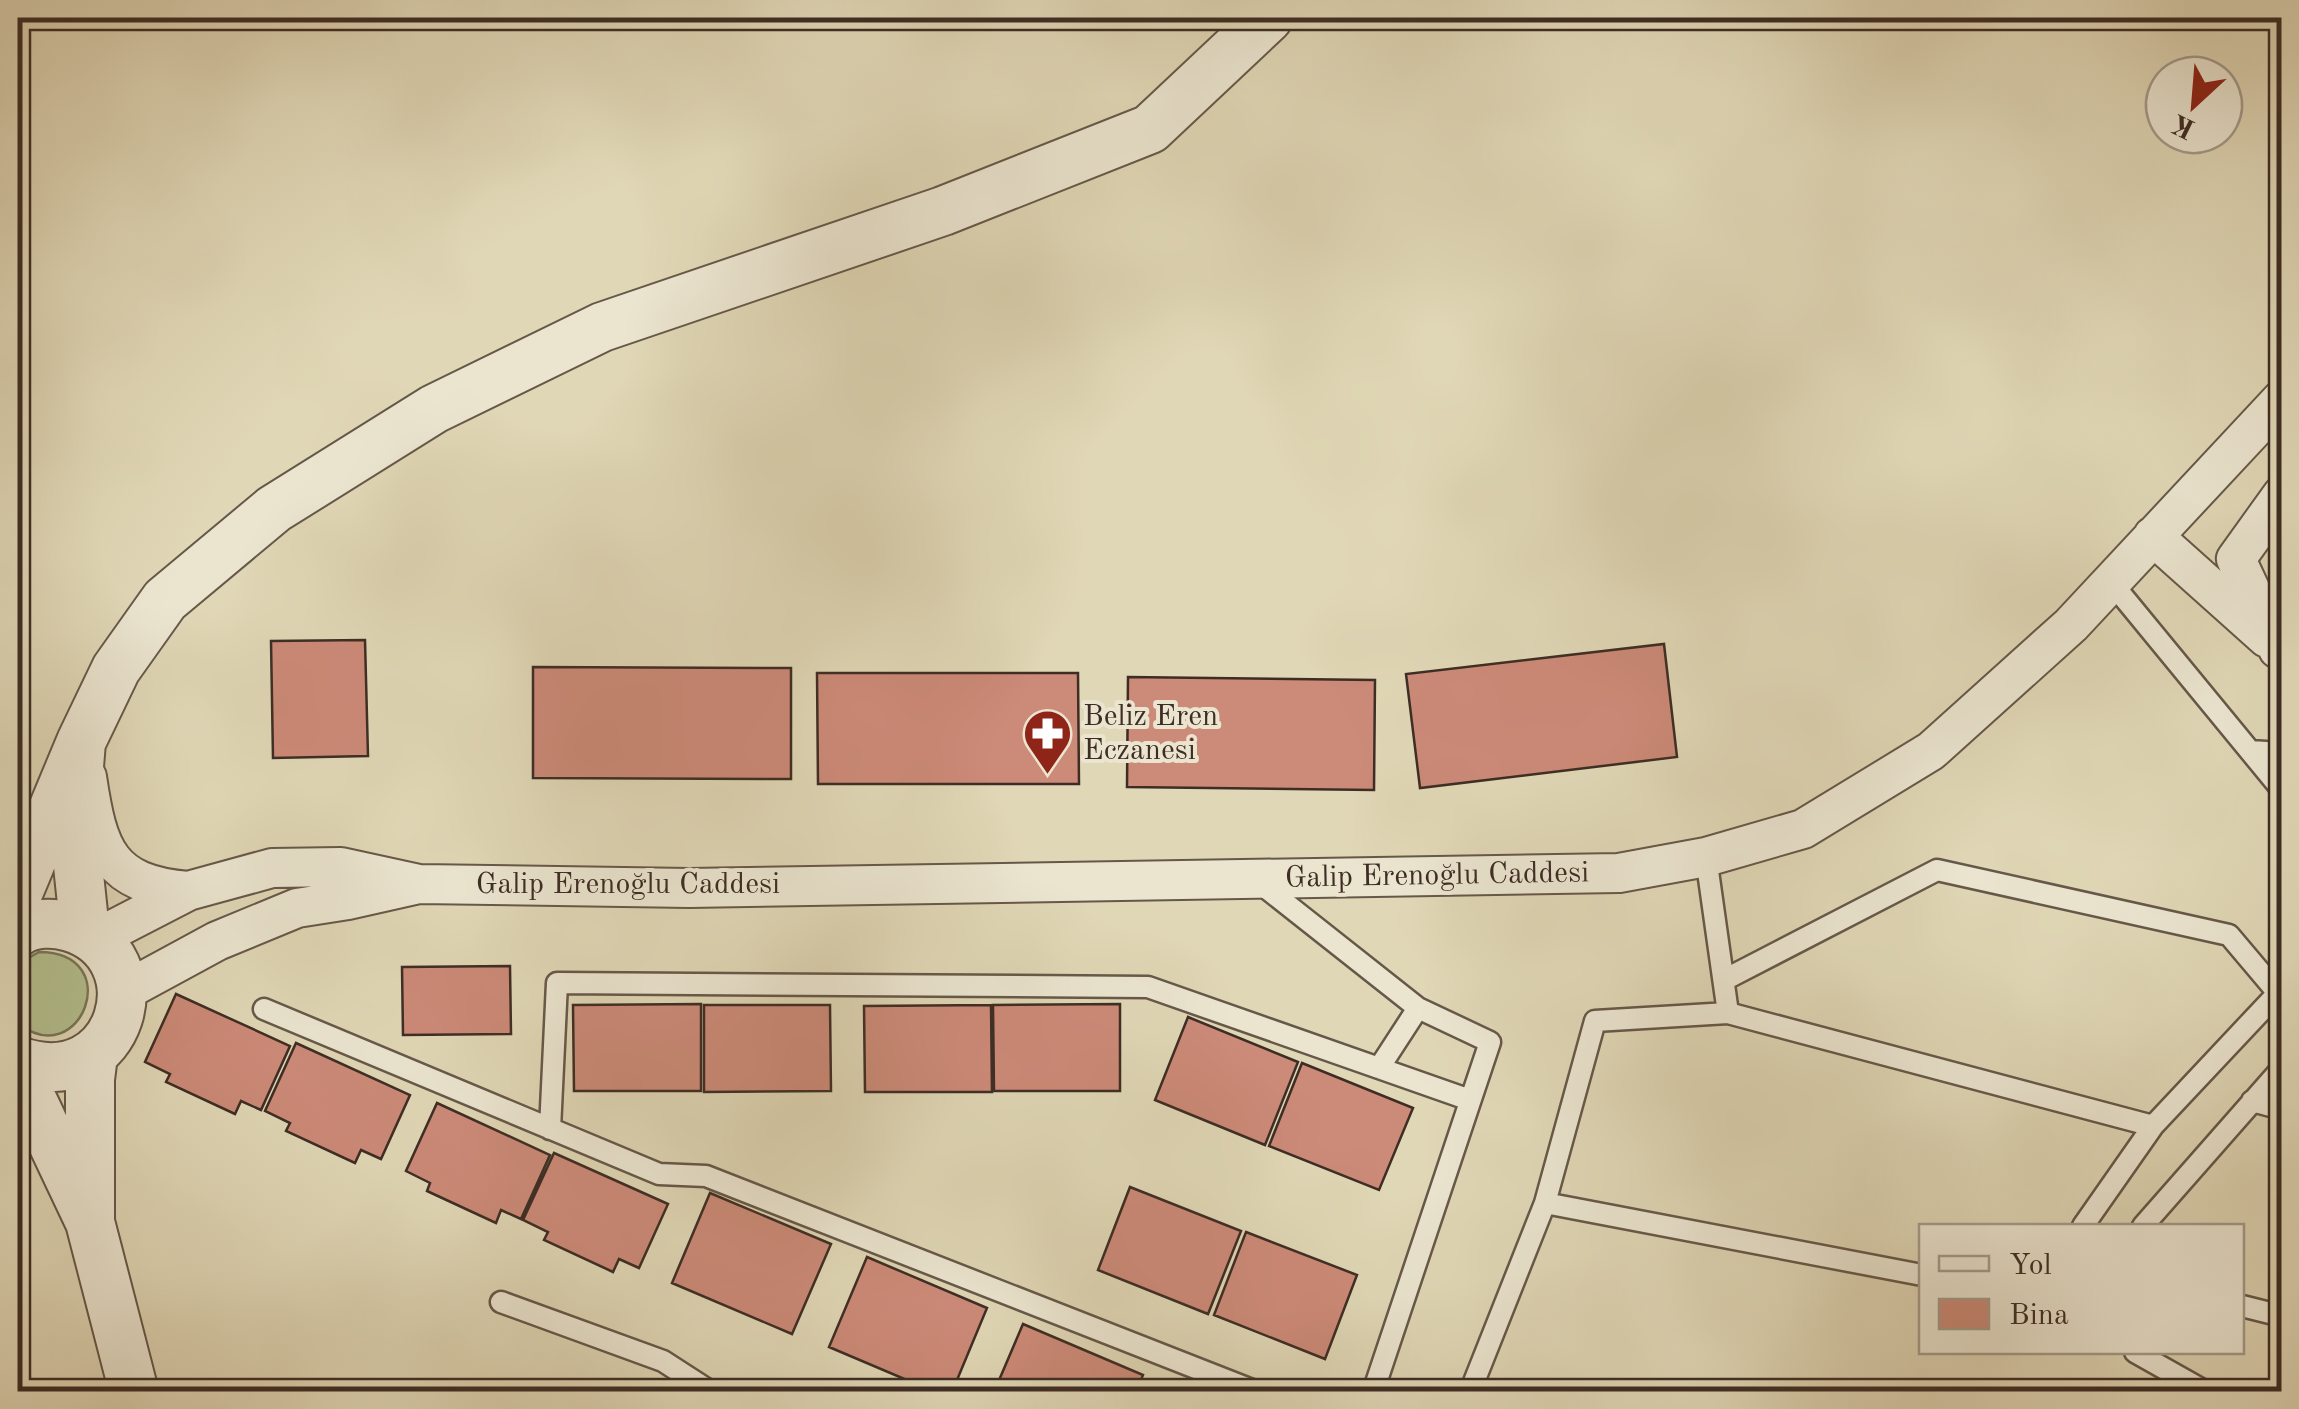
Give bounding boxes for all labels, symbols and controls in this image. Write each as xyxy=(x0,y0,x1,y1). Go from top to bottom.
north arrow xyxy=(2144,55,2244,155)
text: K xyxy=(2169,107,2200,142)
place label: Beliz Eren Eczanesi xyxy=(1083,702,1218,766)
pharmacy icon: Beliz Eren Eczanesi xyxy=(1022,708,1074,776)
street label: Galip Erenoğlu Caddesi xyxy=(1285,858,1589,894)
street label: Galip Erenoğlu Caddesi xyxy=(476,870,780,900)
legend xyxy=(1919,1224,2244,1354)
text: Yol xyxy=(2009,1251,2052,1281)
text: Bina xyxy=(2009,1301,2069,1331)

